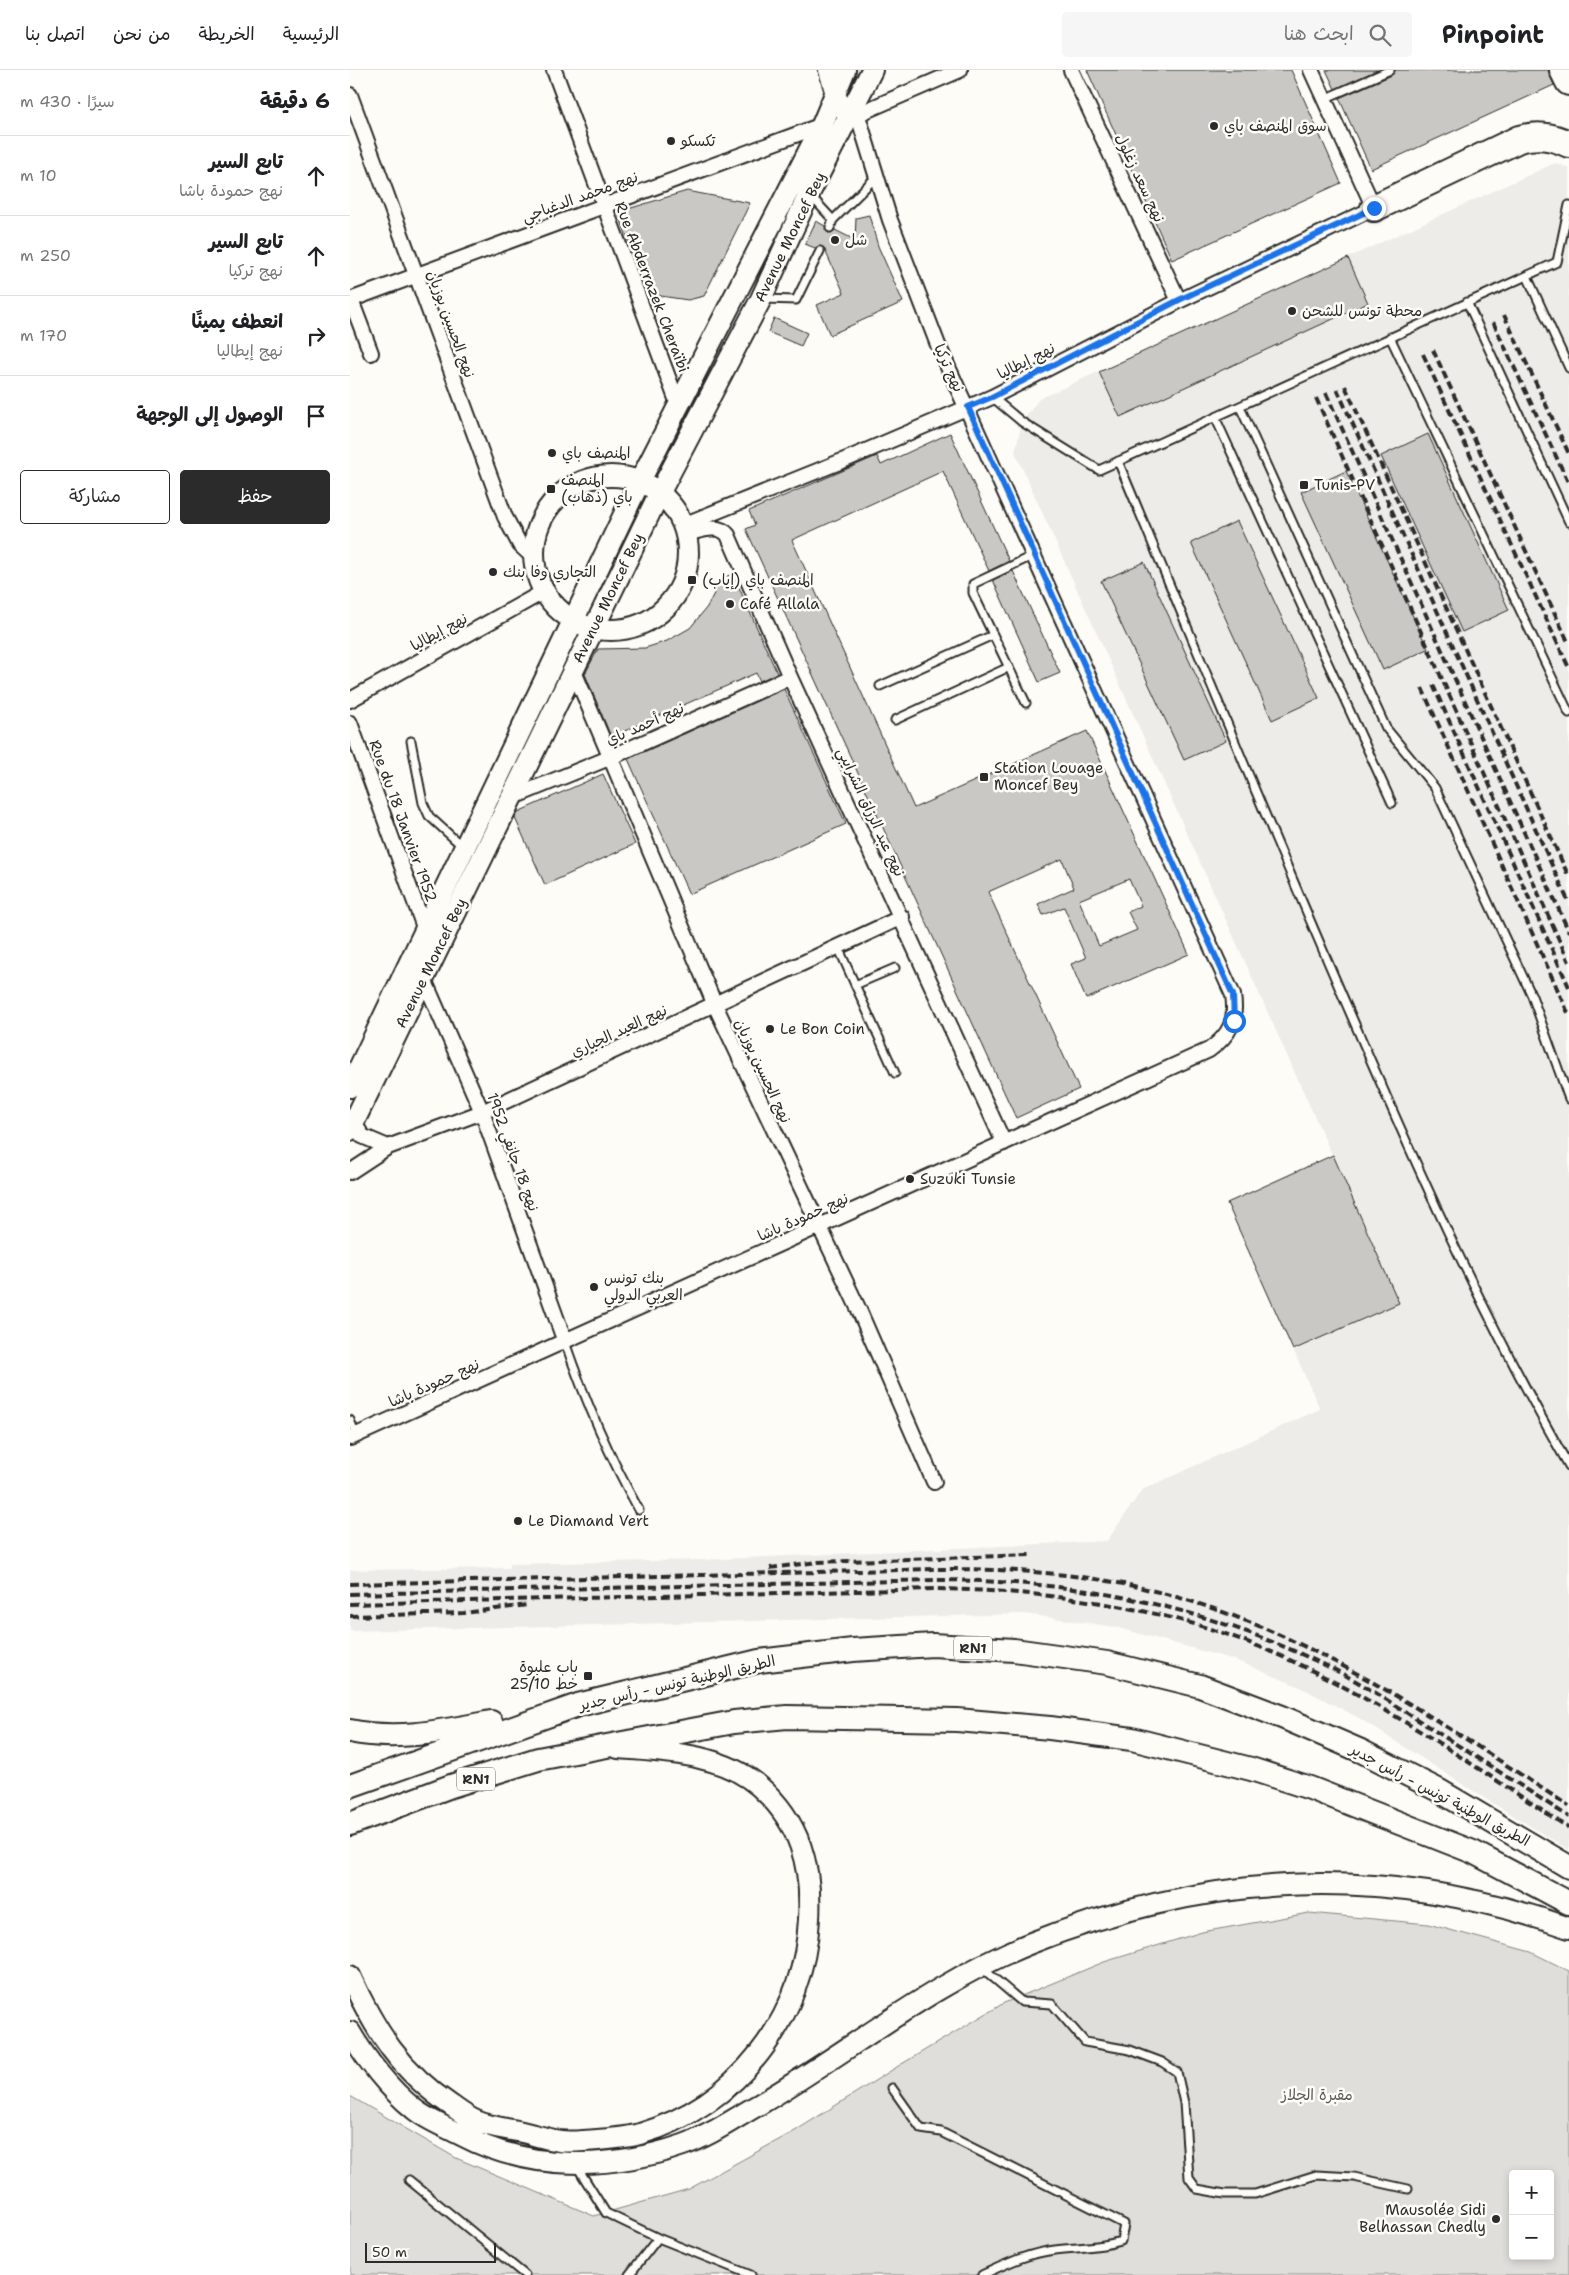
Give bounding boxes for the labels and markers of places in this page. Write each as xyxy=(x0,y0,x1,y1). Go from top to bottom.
place label: سوق المنصف باي xyxy=(1224,116,1327,137)
marker: سوق المنصف باي xyxy=(1208,120,1220,132)
place label: تكسكو xyxy=(680,131,716,151)
marker: تكسكو xyxy=(665,135,677,147)
place label: شل xyxy=(845,230,867,250)
marker: شل xyxy=(829,234,841,246)
place label: محطة تونس للشحن xyxy=(1302,301,1422,321)
marker: محطة تونس للشحن xyxy=(1286,305,1298,317)
place label: المنصف باي xyxy=(562,443,630,464)
marker: المنصف باي xyxy=(546,447,558,459)
place label: المنصف باي (ذهاب) xyxy=(561,470,633,508)
place label: Tunis-PV xyxy=(1314,475,1375,495)
marker: Tunis-PV xyxy=(1298,479,1310,491)
marker: المنصف باي (ذهاب) xyxy=(545,483,557,495)
place label: التجاري وفا بنك xyxy=(503,562,596,583)
marker: التجاري وفا بنك xyxy=(487,566,499,578)
place label: المنصف باي (إياب) xyxy=(702,570,814,591)
marker: المنصف باي (إياب) xyxy=(686,574,698,586)
place label: Café Allala xyxy=(740,594,820,614)
marker: Café Allala xyxy=(724,598,736,610)
place label: Station Louage Moncef Bey xyxy=(994,758,1103,795)
marker: Station Louage Moncef Bey xyxy=(978,771,990,783)
place label: Le Bon Coin xyxy=(780,1019,865,1039)
marker: Le Bon Coin xyxy=(764,1023,776,1035)
place label: Suzuki Tunsie xyxy=(920,1169,1016,1189)
marker: Suzuki Tunsie xyxy=(904,1173,916,1185)
place label: بنك تونس العربي الدولي xyxy=(604,1268,683,1308)
marker: بنك تونس العربي الدولي xyxy=(588,1281,600,1293)
place label: Le Diamand Vert xyxy=(528,1511,649,1531)
marker: Le Diamand Vert xyxy=(512,1515,524,1527)
place label: باب عليوة خط 25/10 xyxy=(509,1657,578,1694)
marker: باب عليوة خط 25/10 xyxy=(582,1670,594,1682)
place label: Mausolée Sidi Belhassan Chedly xyxy=(1359,2200,1486,2237)
marker: Mausolée Sidi Belhassan Chedly xyxy=(1490,2213,1502,2225)

